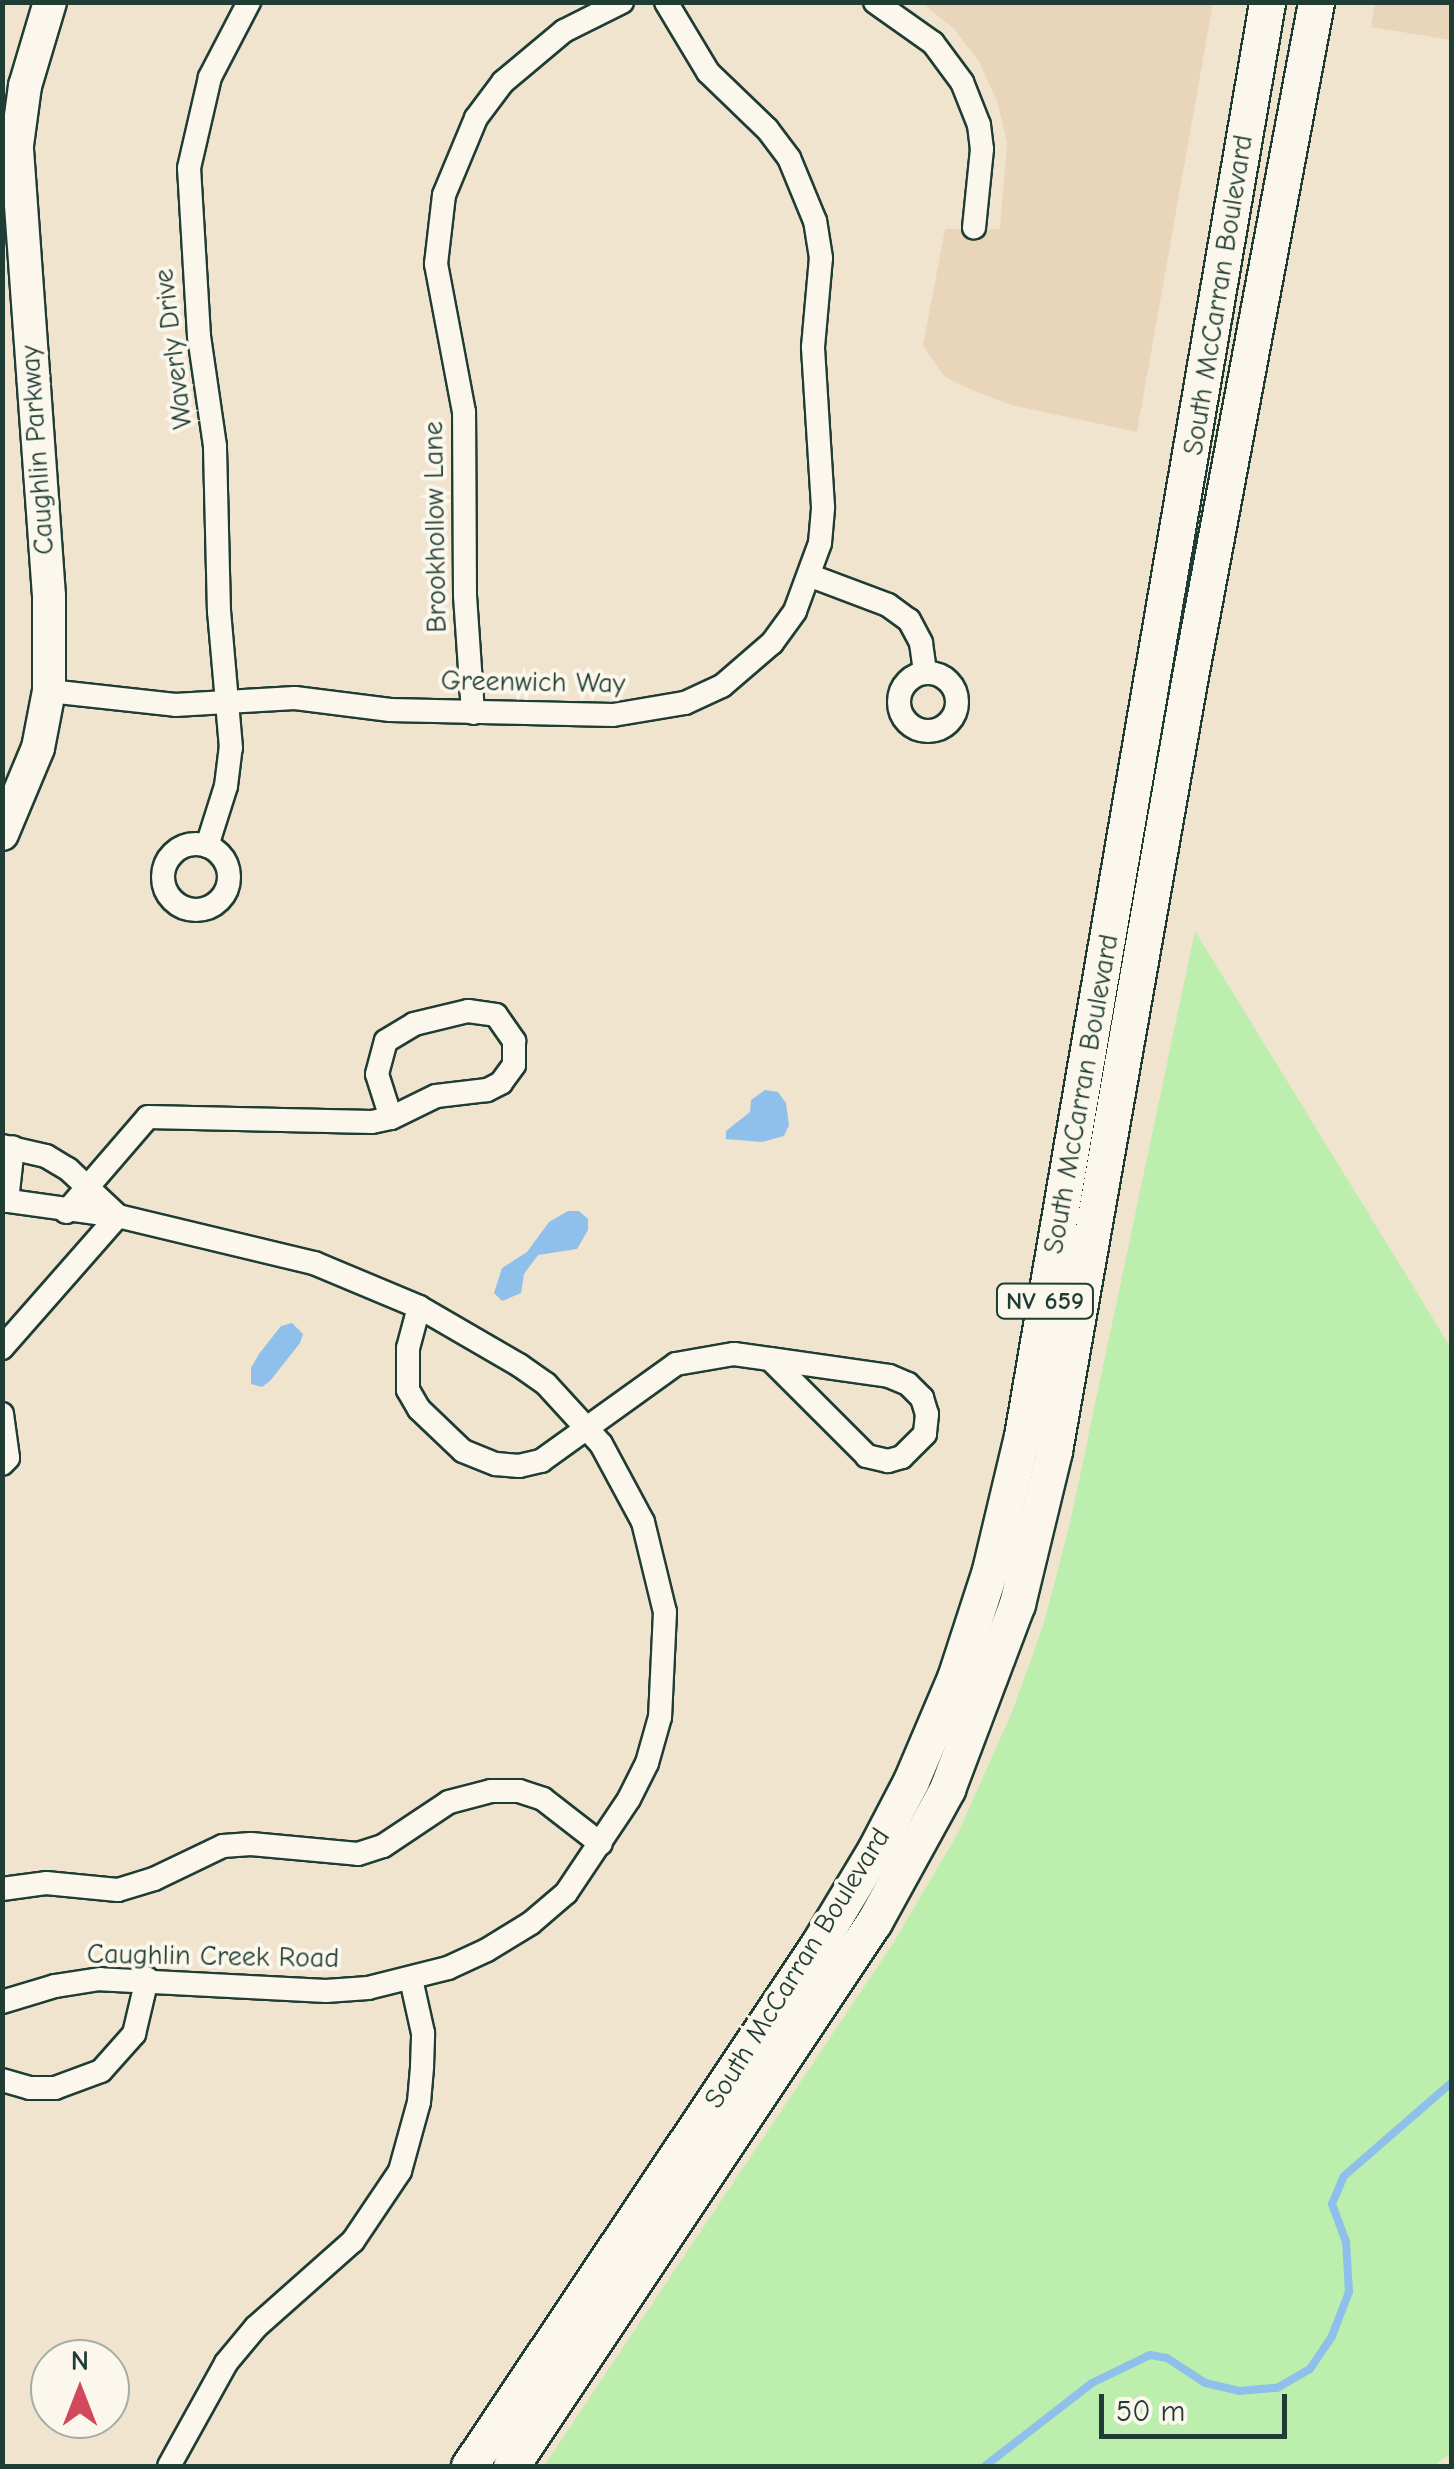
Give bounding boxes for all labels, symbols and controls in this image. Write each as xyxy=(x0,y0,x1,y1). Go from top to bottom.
street label: South McCarran Boulevard xyxy=(1176,132,1260,458)
street label: Waverly Drive xyxy=(146,267,200,431)
street label: Caughlin Parkway xyxy=(13,344,61,556)
street label: Brookhollow Lane xyxy=(416,421,454,633)
street label: Greenwich Way xyxy=(440,664,626,700)
street label: South McCarran Boulevard xyxy=(1036,932,1126,1256)
road number: NV 659 xyxy=(995,1281,1095,1321)
street label: South McCarran Boulevard xyxy=(697,1822,897,2114)
street label: Caughlin Creek Road xyxy=(87,1937,339,1975)
north arrow xyxy=(30,2339,130,2439)
text: N xyxy=(71,2345,89,2377)
scale bar xyxy=(1104,2374,1292,2436)
text: 50 m xyxy=(1116,2394,1185,2429)

